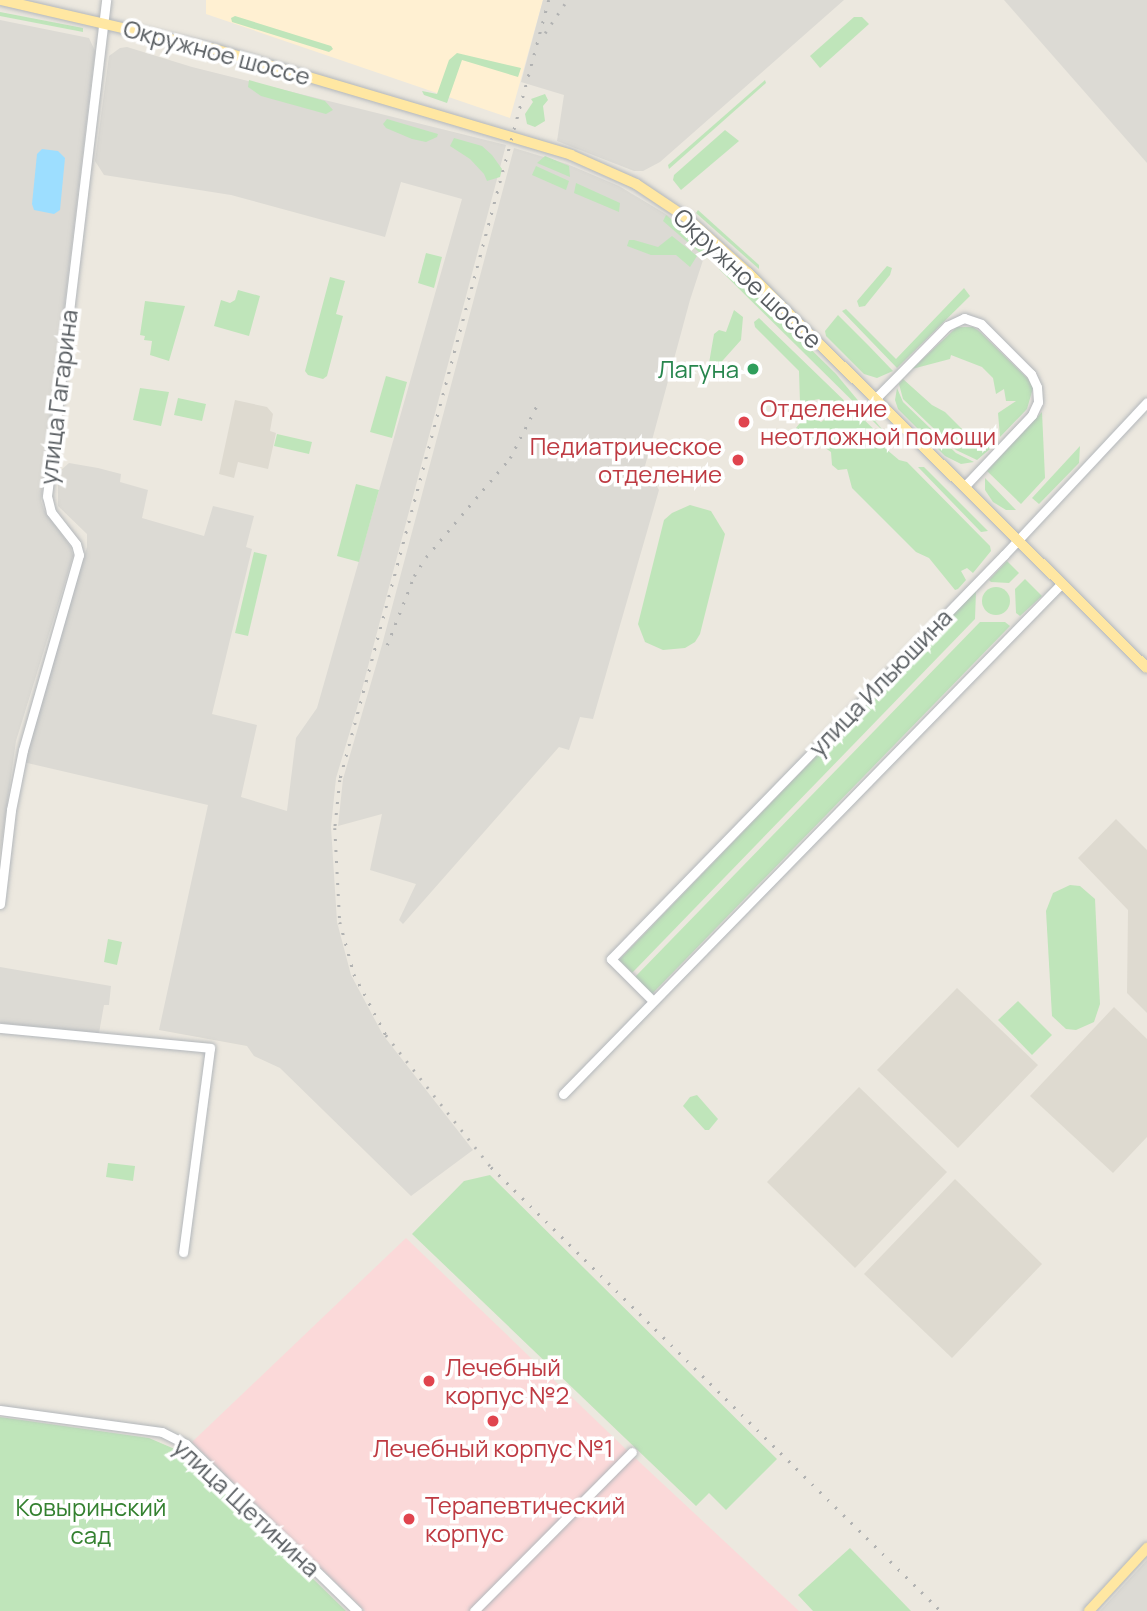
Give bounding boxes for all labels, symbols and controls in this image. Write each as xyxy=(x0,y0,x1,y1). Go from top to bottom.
street label: Окружное шоссе xyxy=(120,13,314,91)
street label: Окружное шоссе xyxy=(668,202,828,354)
street label: улица Гагарина xyxy=(33,308,83,486)
place label: Лагуна xyxy=(658,355,739,383)
marker: Лагуна xyxy=(745,361,761,377)
place label: Отделение неотложной помощи xyxy=(760,394,996,450)
marker: Отделение неотложной помощи xyxy=(734,412,754,432)
place label: Педиатрическое отделение xyxy=(530,432,722,488)
marker: Педиатрическое отделение xyxy=(728,450,748,470)
street label: улица Ильюшина xyxy=(802,602,958,762)
place label: Лечебный корпус №2 xyxy=(445,1353,569,1409)
marker: Лечебный корпус №2 xyxy=(419,1371,439,1391)
marker: Лечебный корпус №1 xyxy=(483,1411,503,1431)
street label: улица Щетинина xyxy=(168,1432,326,1582)
place label: Лечебный корпус №1 xyxy=(373,1434,613,1462)
place label: Терапевтический корпус xyxy=(425,1491,625,1547)
park label: Ковыринский сад xyxy=(16,1493,166,1549)
marker: Терапевтический корпус xyxy=(399,1509,419,1529)

